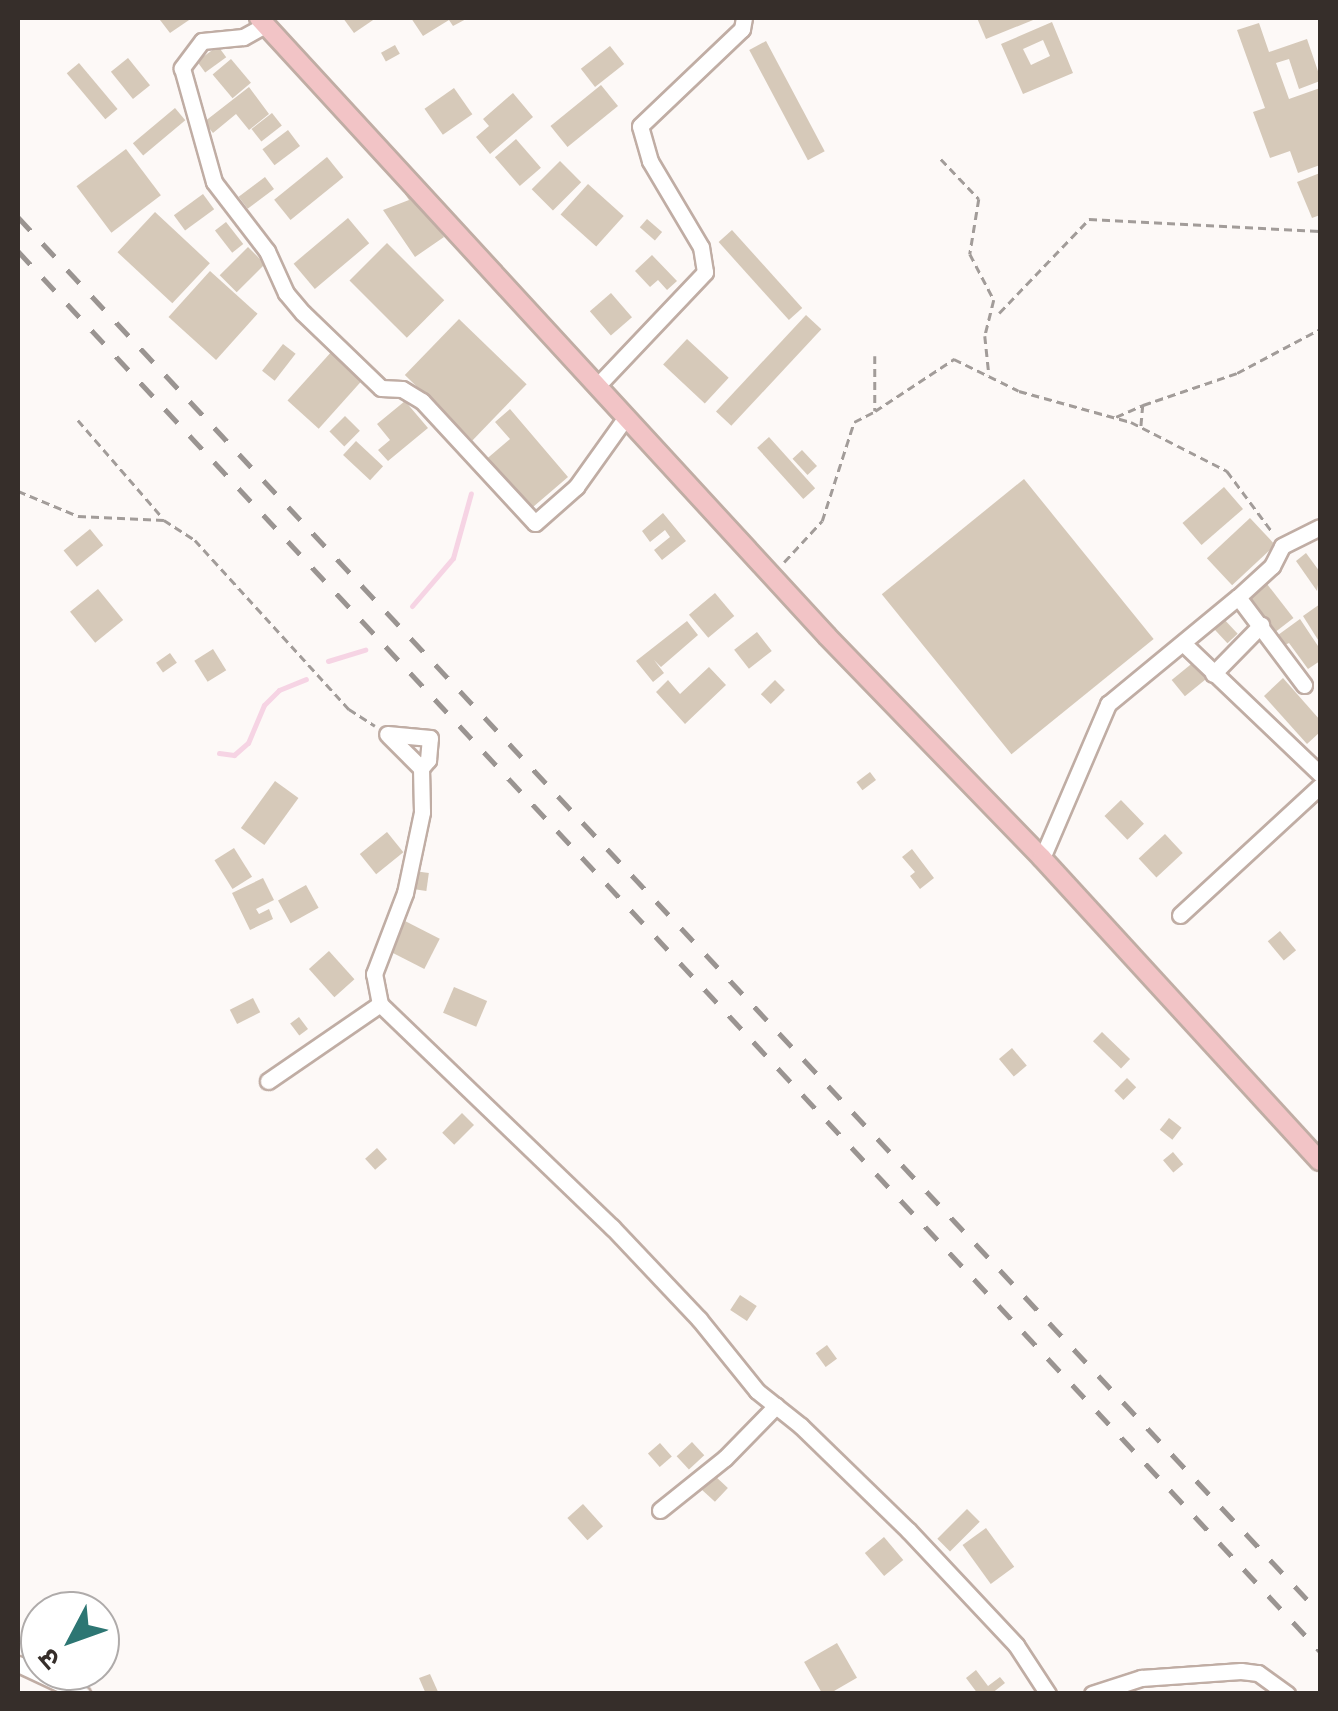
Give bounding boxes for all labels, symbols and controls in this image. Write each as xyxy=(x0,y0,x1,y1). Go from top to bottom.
north arrow xyxy=(20,1591,120,1691)
text: उ xyxy=(27,1639,70,1680)

